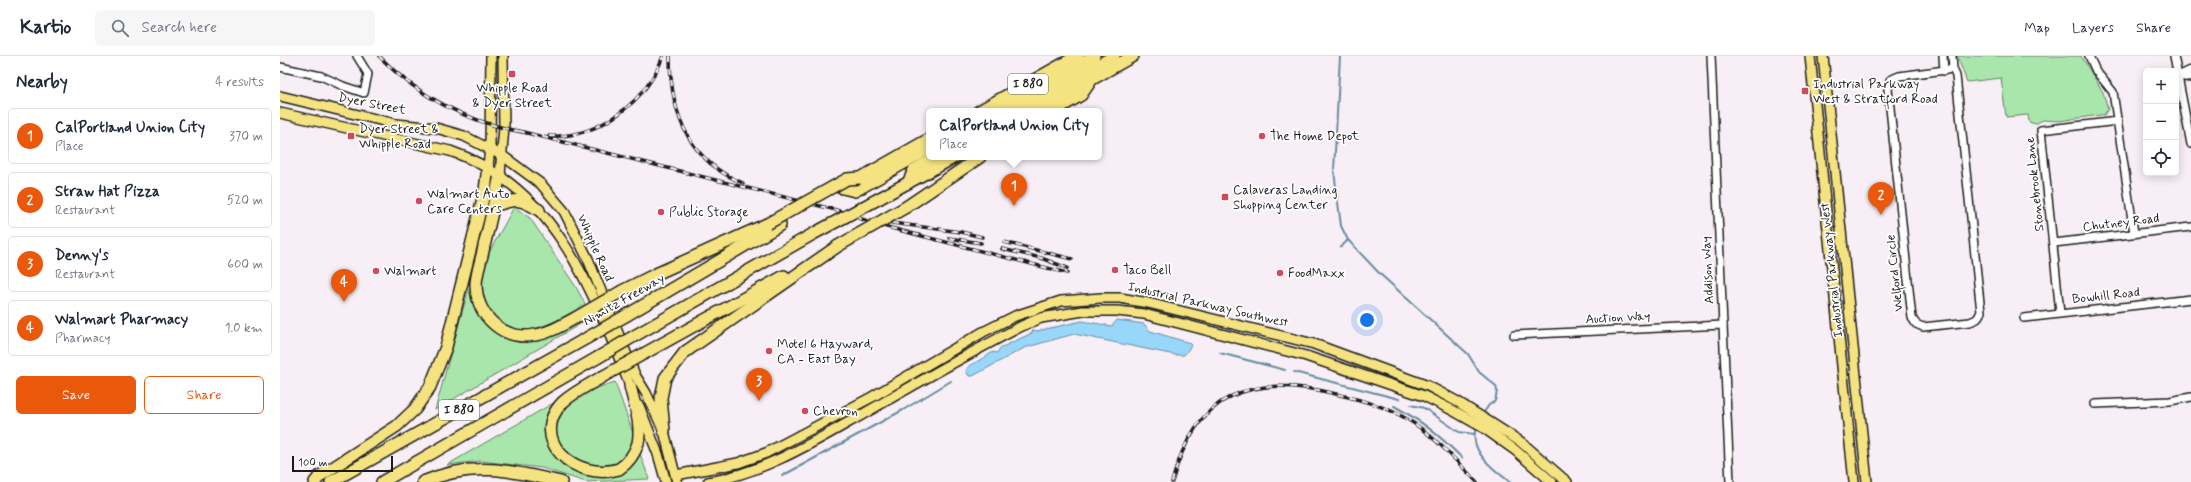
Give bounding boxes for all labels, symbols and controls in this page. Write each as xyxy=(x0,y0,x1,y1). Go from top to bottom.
search box xyxy=(95,10,375,46)
text: Kartio xyxy=(20,15,71,40)
icon: search xyxy=(109,17,131,39)
text: Search here xyxy=(141,18,217,38)
text: Map xyxy=(2024,19,2050,37)
text: Layers xyxy=(2072,19,2114,37)
text: Share xyxy=(2136,19,2171,37)
map controls xyxy=(2143,68,2179,176)
button: + xyxy=(2143,68,2179,104)
marker: Whipple Road & Dyer Street xyxy=(507,69,517,79)
text: Nearby xyxy=(16,71,68,93)
text: 4 results xyxy=(215,74,264,91)
road number: I 880 xyxy=(1008,74,1048,94)
place label: Industrial Parkway West & Stratford Road xyxy=(1813,76,1938,110)
place label: Whipple Road & Dyer Street xyxy=(472,80,552,112)
marker: Industrial Parkway West & Stratford Road xyxy=(1800,86,1810,96)
street label: Dyer Street xyxy=(337,89,408,119)
button: − xyxy=(2143,104,2179,140)
popup xyxy=(926,108,1102,160)
text: CalPortland Union City xyxy=(939,116,1089,136)
text: CalPortland Union City xyxy=(55,118,205,138)
place label: Dyer Street & Whipple Road xyxy=(359,121,439,153)
text: 1 xyxy=(27,128,33,145)
text: 370 m xyxy=(229,128,263,145)
place label: The Home Depot xyxy=(1270,128,1359,145)
marker: Dyer Street & Whipple Road xyxy=(346,131,356,141)
marker: The Home Depot xyxy=(1257,131,1267,141)
text: Place xyxy=(939,136,968,153)
street label: Stonebrook Lane xyxy=(2022,136,2048,232)
text: Place xyxy=(55,138,84,155)
button: locate xyxy=(2143,140,2179,176)
pin: 1 xyxy=(1001,173,1027,206)
text: Straw Hat Pizza xyxy=(55,182,160,202)
place label: Calaveras Landing Shopping Center xyxy=(1233,182,1337,214)
pin: 2 xyxy=(1868,182,1894,215)
place label: Walmart Auto Care Centers xyxy=(427,186,510,218)
text: 2 xyxy=(27,192,33,209)
text: 520 m xyxy=(227,192,263,209)
marker: Calaveras Landing Shopping Center xyxy=(1220,192,1230,202)
marker: Walmart Auto Care Centers xyxy=(414,196,424,206)
text: Restaurant xyxy=(55,202,115,219)
street label: Industrial Parkway West xyxy=(1816,202,1848,338)
place label: Public Storage xyxy=(669,204,749,223)
marker: Public Storage xyxy=(656,207,666,217)
street label: Chutney Road xyxy=(2082,210,2160,236)
street label: Whipple Road xyxy=(573,212,617,284)
street label: Welford Circle xyxy=(1882,233,1909,312)
street label: Addison Way xyxy=(1698,236,1718,304)
text: Denny's xyxy=(55,246,109,266)
text: 3 xyxy=(27,256,33,273)
text: 600 m xyxy=(227,256,263,273)
place label: Taco Bell xyxy=(1123,262,1171,279)
place label: Walmart xyxy=(384,263,437,280)
marker: Taco Bell xyxy=(1110,265,1120,275)
place label: FoodMaxx xyxy=(1288,265,1345,282)
text: Restaurant xyxy=(55,266,115,283)
marker: Walmart xyxy=(371,266,381,276)
marker: FoodMaxx xyxy=(1275,268,1285,278)
pin: 4 xyxy=(331,269,357,302)
street label: Nimitz Freeway xyxy=(580,270,668,330)
street label: Industrial Parkway Southwest xyxy=(1126,278,1290,332)
street label: Bowhill Road xyxy=(2071,284,2141,308)
street label: Auction Way xyxy=(1585,308,1651,328)
text: Walmart Pharmacy xyxy=(55,310,188,330)
your location xyxy=(1357,310,1377,330)
text: 4 xyxy=(26,320,34,337)
text: 1.0 km xyxy=(225,320,263,337)
text: Pharmacy xyxy=(55,330,111,347)
place label: Motel 6 Hayward, CA - East Bay xyxy=(777,336,873,368)
marker: Motel 6 Hayward, CA - East Bay xyxy=(764,346,774,356)
pin: 3 xyxy=(746,368,772,401)
button: Save xyxy=(16,376,136,414)
button: Share xyxy=(144,376,264,414)
road number: I 880 xyxy=(439,400,479,420)
place label: Chevron xyxy=(813,403,858,420)
marker: Chevron xyxy=(800,406,810,416)
scale bar xyxy=(292,454,393,473)
text: 100 m xyxy=(298,456,328,470)

